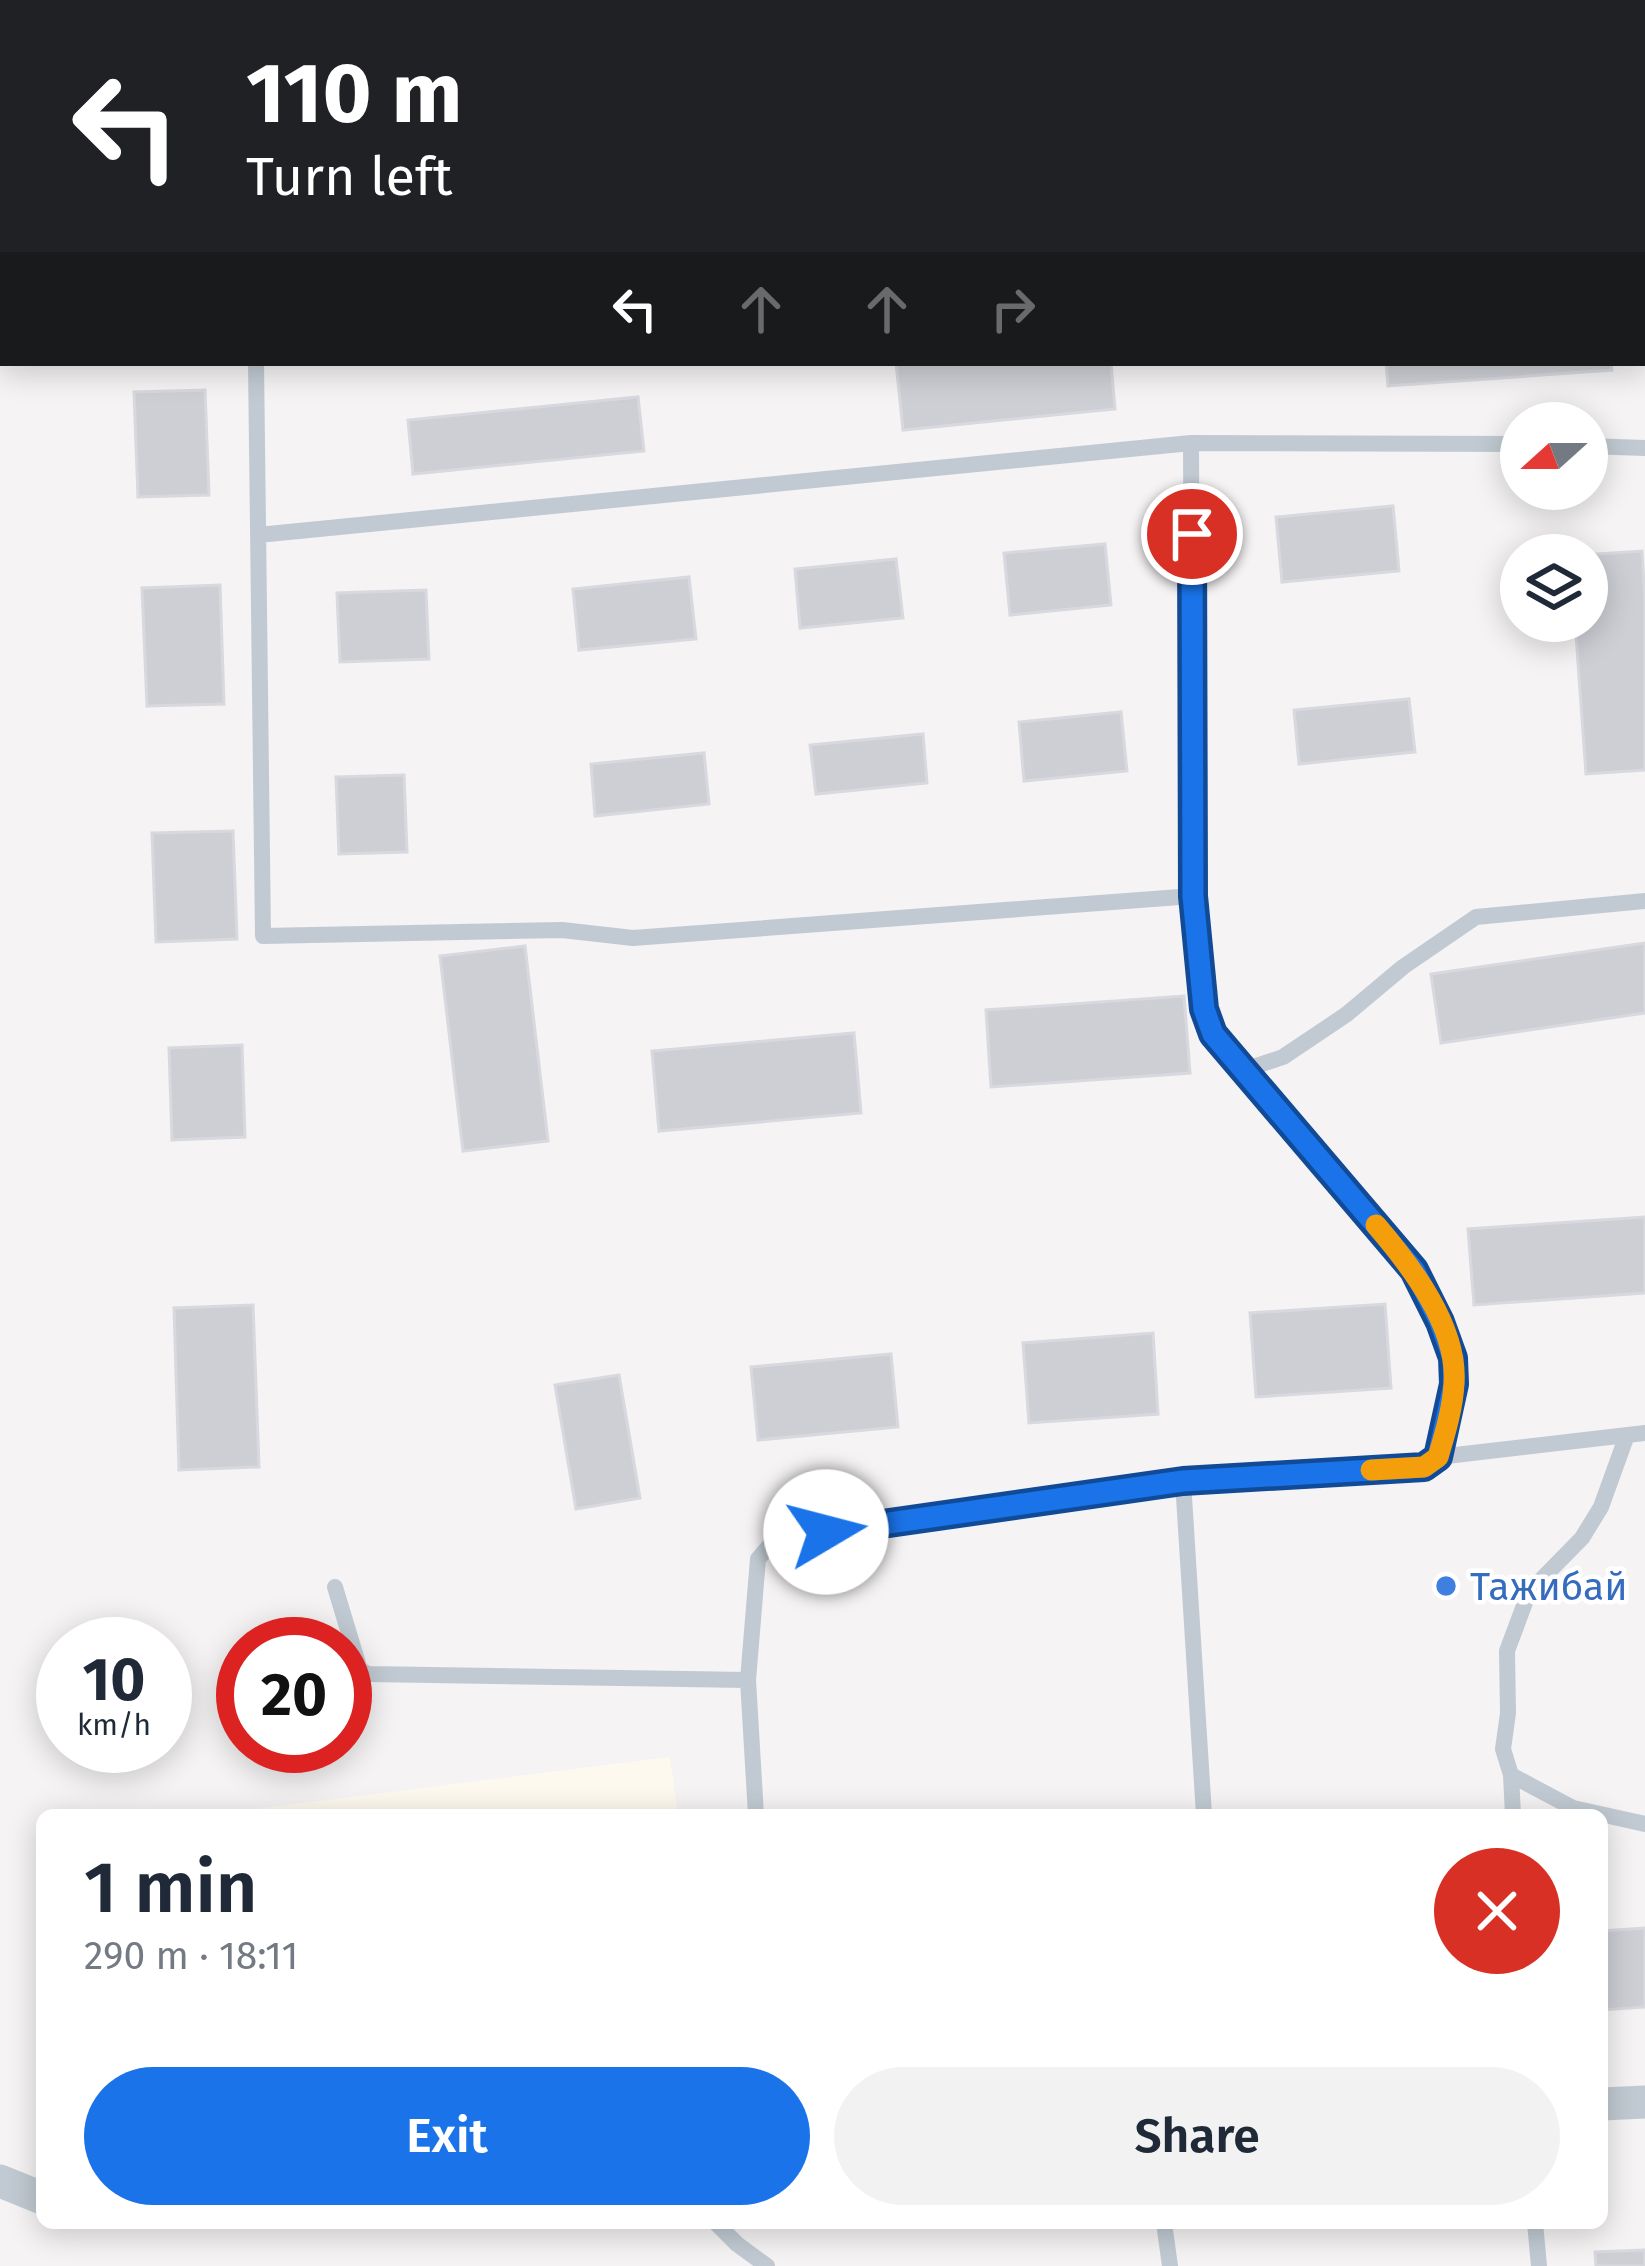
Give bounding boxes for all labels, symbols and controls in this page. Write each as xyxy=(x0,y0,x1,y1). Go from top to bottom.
text: 110 m xyxy=(246,43,462,144)
icon: left xyxy=(48,48,204,204)
text: Turn left xyxy=(246,145,453,209)
icon: left xyxy=(602,276,668,342)
icon: ahead xyxy=(728,276,794,342)
icon: ahead xyxy=(854,276,920,342)
icon: right xyxy=(980,276,1046,342)
north arrow xyxy=(1500,402,1608,510)
map controls xyxy=(1500,402,1608,642)
pin xyxy=(1141,483,1243,585)
icon: arrive xyxy=(1159,501,1225,567)
button: layers xyxy=(1500,534,1608,642)
position arrow xyxy=(763,1469,889,1595)
place label: Тажибай xyxy=(1470,1564,1628,1610)
marker: Тажибай xyxy=(1433,1573,1459,1599)
speed limit sign: 20 xyxy=(216,1617,372,1773)
text: 10 xyxy=(83,1644,145,1716)
text: km/h xyxy=(77,1707,151,1743)
text: 1 min xyxy=(84,1845,257,1931)
button: close xyxy=(1434,1848,1560,1974)
text: 290 m · 18:11 xyxy=(84,1933,298,1979)
button: Exit xyxy=(84,2067,810,2205)
button: Share xyxy=(834,2067,1560,2205)

